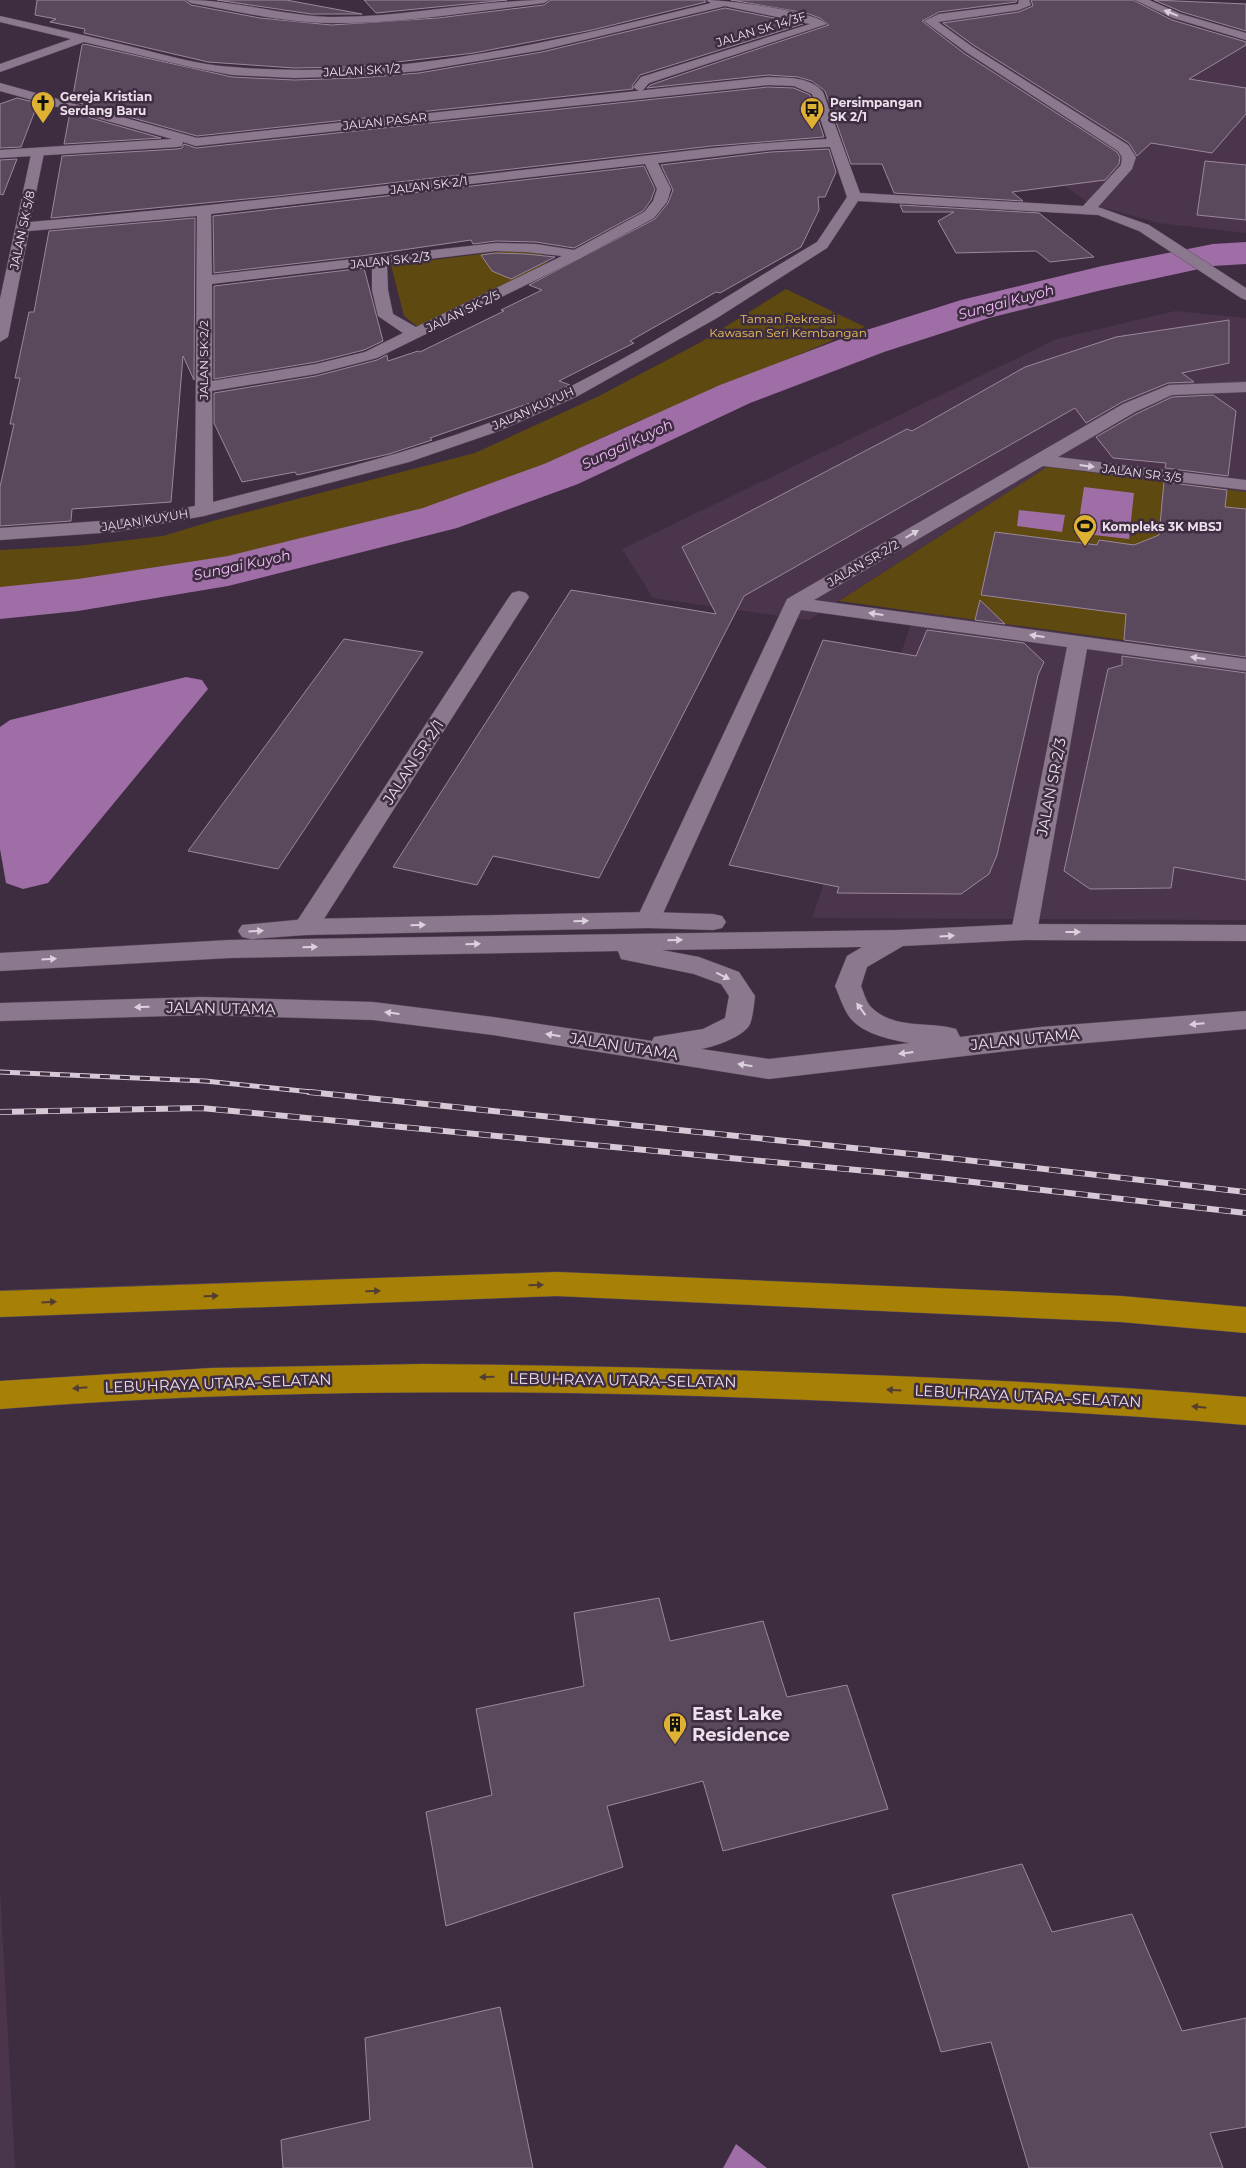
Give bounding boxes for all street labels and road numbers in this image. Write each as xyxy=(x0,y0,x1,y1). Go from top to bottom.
street label: JALAN SK 14/3F xyxy=(713,8,808,50)
street label: JALAN SK 1/2 xyxy=(322,60,401,80)
street label: JALAN PASAR xyxy=(341,109,428,133)
street label: JALAN SK 2/1 xyxy=(389,173,468,197)
street label: JALAN SK 5/8 xyxy=(6,189,38,272)
street label: JALAN SK 2/3 xyxy=(349,248,431,272)
street label: JALAN SK 2/5 xyxy=(423,287,502,336)
street label: JALAN SK 2/2 xyxy=(196,320,211,401)
street label: JALAN KUYUH xyxy=(489,383,576,433)
street label: JALAN SR 3/5 xyxy=(1100,461,1183,485)
street label: JALAN KUYUH xyxy=(100,506,189,534)
street label: JALAN SR 2/2 xyxy=(824,536,902,590)
street label: JALAN SR 2/1 xyxy=(378,716,447,809)
street label: JALAN SR 2/3 xyxy=(1032,736,1070,839)
street label: JALAN UTAMA xyxy=(165,998,276,1018)
street label: JALAN UTAMA xyxy=(969,1024,1081,1054)
street label: JALAN UTAMA xyxy=(568,1028,680,1064)
street label: LEBUHRAYA UTARA–SELATAN xyxy=(509,1369,737,1391)
street label: LEBUHRAYA UTARA–SELATAN xyxy=(104,1370,332,1396)
street label: LEBUHRAYA UTARA–SELATAN xyxy=(914,1381,1142,1411)

